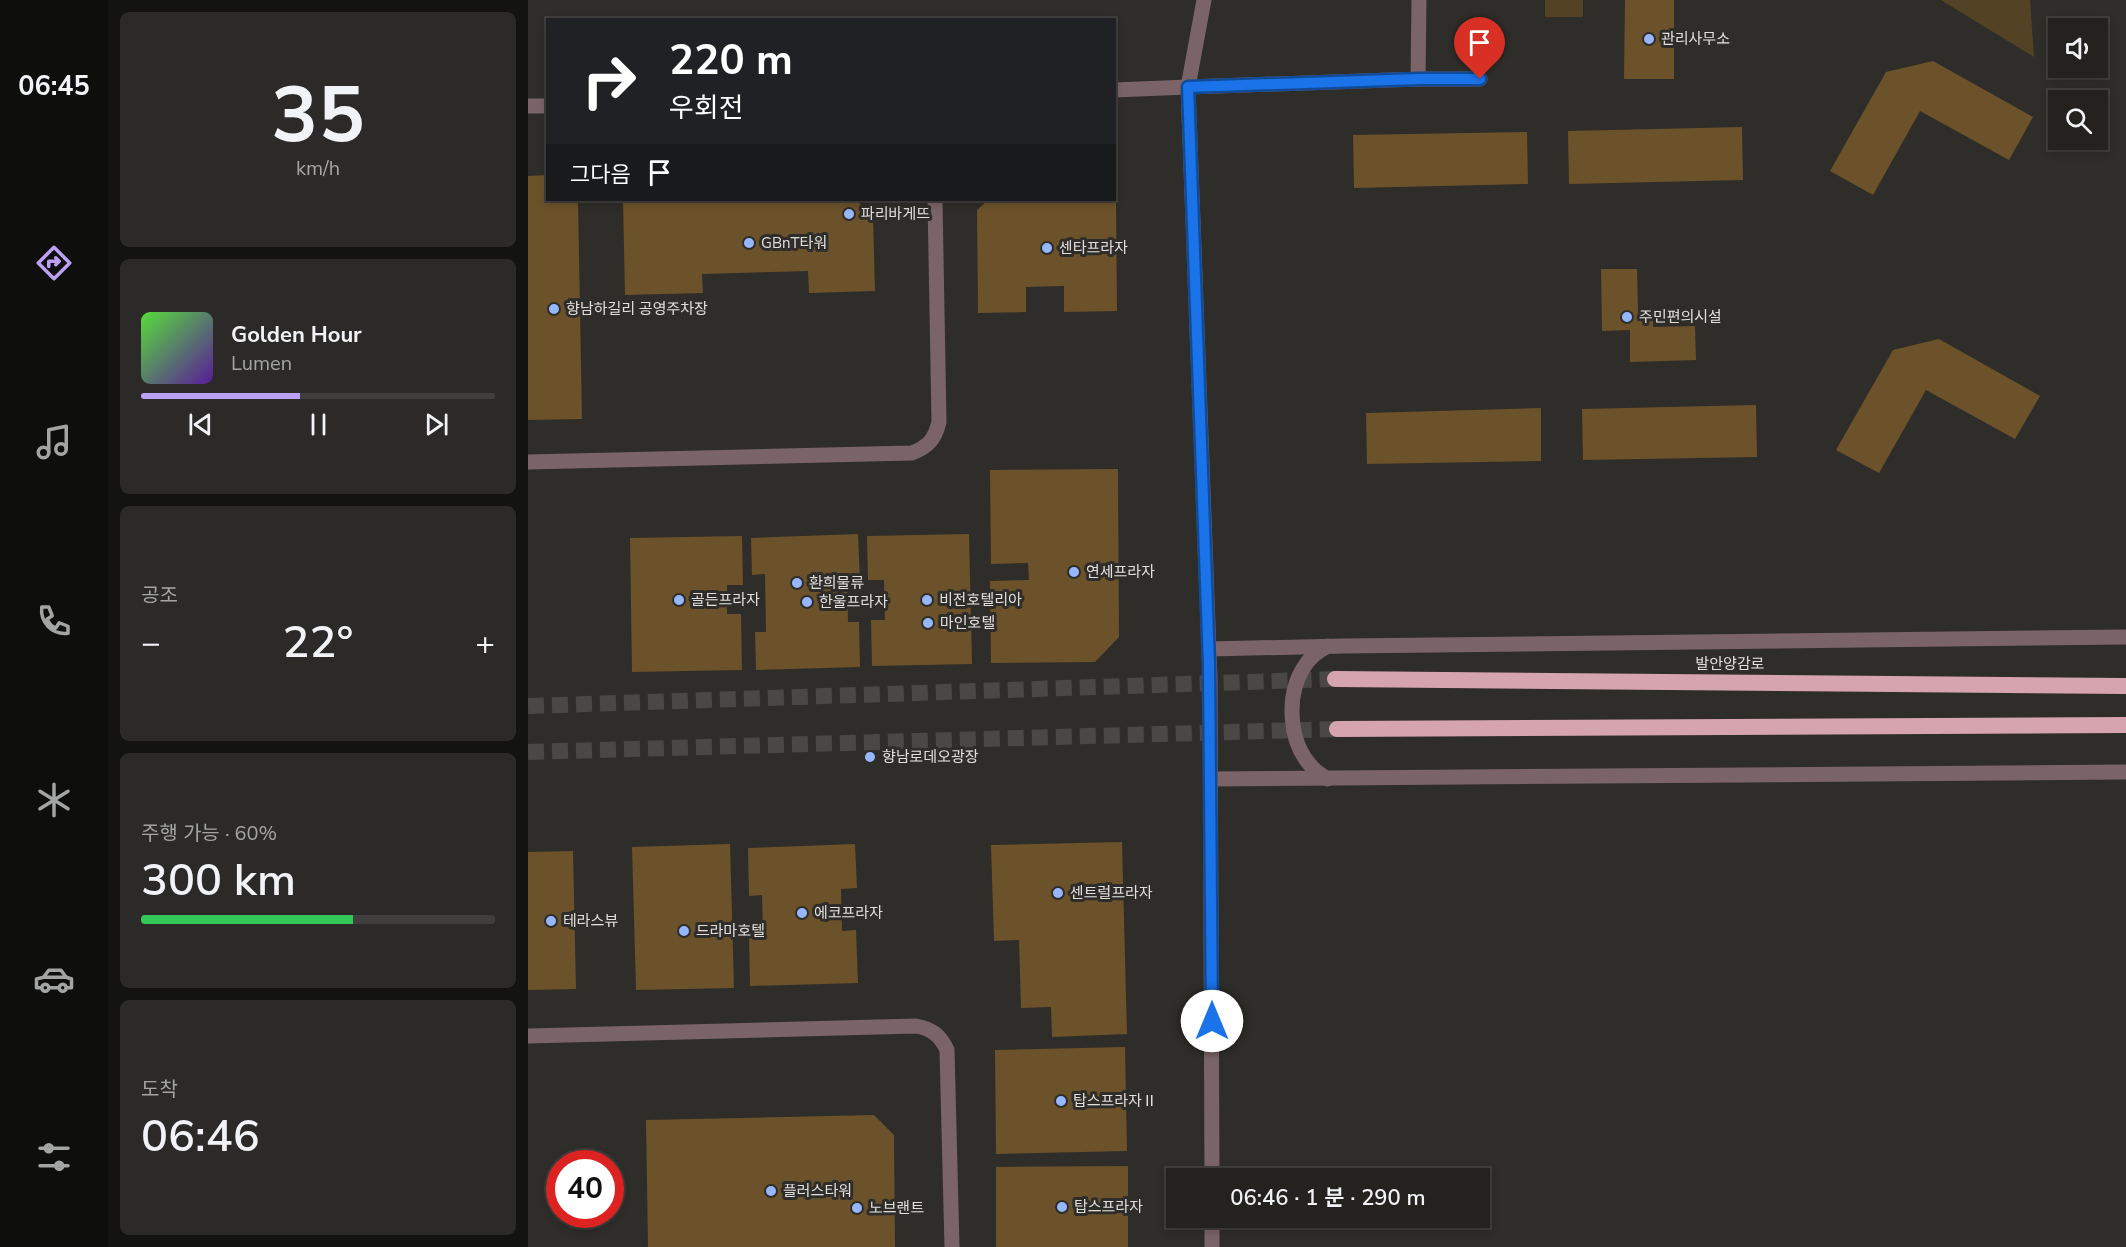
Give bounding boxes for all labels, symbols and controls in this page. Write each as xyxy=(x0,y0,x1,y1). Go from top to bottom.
pin xyxy=(1454,17,1505,79)
map controls xyxy=(2048,18,2108,150)
button: sound xyxy=(2048,18,2108,78)
icon: arrive xyxy=(1463,26,1496,59)
place label: 관리사무소 xyxy=(1661,29,1730,49)
text: 220 m xyxy=(669,32,793,89)
marker: 관리사무소 xyxy=(1642,32,1656,46)
icon: right xyxy=(570,42,648,120)
text: 35 xyxy=(271,62,365,169)
text: 06:45 xyxy=(18,68,90,105)
text: 우회전 xyxy=(669,90,744,127)
button: search xyxy=(2048,90,2108,150)
text: km/h xyxy=(296,155,340,182)
icon: arrive xyxy=(643,156,676,189)
text: 그다음 xyxy=(570,160,631,190)
place label: 파리바게뜨 xyxy=(861,204,930,224)
marker: 파리바게뜨 xyxy=(842,207,856,221)
place label: GBnT타워 xyxy=(761,233,827,253)
marker: GBnT타워 xyxy=(742,236,756,250)
place label: 센타프라자 xyxy=(1059,238,1128,258)
marker: 센타프라자 xyxy=(1040,241,1054,255)
icon: directions xyxy=(33,242,75,284)
place label: 향남하길리 공영주차장 xyxy=(566,299,708,319)
marker: 향남하길리 공영주차장 xyxy=(547,302,561,316)
place label: 주민편의시설 xyxy=(1639,307,1722,327)
marker: 주민편의시설 xyxy=(1620,310,1634,324)
text: Golden Hour xyxy=(231,320,362,350)
text: Lumen xyxy=(231,350,292,377)
icon: previous xyxy=(184,408,217,441)
icon: pause xyxy=(302,408,335,441)
icon: next xyxy=(420,408,453,441)
icon: music xyxy=(33,421,75,463)
place label: 연세프라자 xyxy=(1086,562,1155,582)
marker: 연세프라자 xyxy=(1067,565,1081,579)
place label: 환희물류 xyxy=(809,573,864,593)
marker: 환희물류 xyxy=(790,576,804,590)
text: 공조 xyxy=(141,582,178,609)
place label: 골든프라자 xyxy=(691,590,760,610)
place label: 비전호텔리아 xyxy=(939,590,1022,610)
place label: 한울프라자 xyxy=(819,592,888,612)
marker: 골든프라자 xyxy=(672,593,686,607)
marker: 비전호텔리아 xyxy=(920,593,934,607)
marker: 한울프라자 xyxy=(800,595,814,609)
icon: phone xyxy=(33,600,75,642)
text: 22° xyxy=(283,612,353,673)
place label: 마인호텔 xyxy=(940,613,995,633)
marker: 마인호텔 xyxy=(921,616,935,630)
text: − xyxy=(141,621,161,666)
text: + xyxy=(475,621,495,666)
street label: 발안양감로 xyxy=(1695,654,1765,674)
place label: 향남로데오광장 xyxy=(882,747,979,767)
marker: 향남로데오광장 xyxy=(863,750,877,764)
icon: climate xyxy=(33,779,75,821)
text: 주행 가능 · 60% xyxy=(141,820,277,847)
text: 300 km xyxy=(141,850,296,911)
place label: 센트럴프라자 xyxy=(1070,883,1153,903)
marker: 센트럴프라자 xyxy=(1051,886,1065,900)
place label: 에코프라자 xyxy=(814,903,883,923)
marker: 에코프라자 xyxy=(795,906,809,920)
place label: 테라스뷰 xyxy=(563,911,618,931)
marker: 테라스뷰 xyxy=(544,914,558,928)
place label: 드라마호텔 xyxy=(696,921,765,941)
marker: 드라마호텔 xyxy=(677,924,691,938)
icon: car xyxy=(33,958,75,1000)
position arrow xyxy=(1180,989,1244,1053)
text: 도착 xyxy=(141,1076,178,1103)
place label: 탑스프라자Ⅱ xyxy=(1073,1091,1157,1111)
marker: 탑스프라자Ⅱ xyxy=(1054,1094,1068,1108)
text: 06:46 xyxy=(141,1106,260,1167)
icon: filters xyxy=(33,1136,75,1178)
speed limit sign: 40 xyxy=(546,1150,624,1228)
place label: 플러스타워 xyxy=(783,1181,852,1201)
text: 06:46 · 1 분 · 290 m xyxy=(1230,1183,1426,1213)
marker: 플러스타워 xyxy=(764,1184,778,1198)
place label: 탑스프라자 xyxy=(1074,1197,1143,1217)
place label: 노브랜트 xyxy=(869,1198,924,1218)
marker: 탑스프라자 xyxy=(1055,1200,1069,1214)
marker: 노브랜트 xyxy=(850,1201,864,1215)

